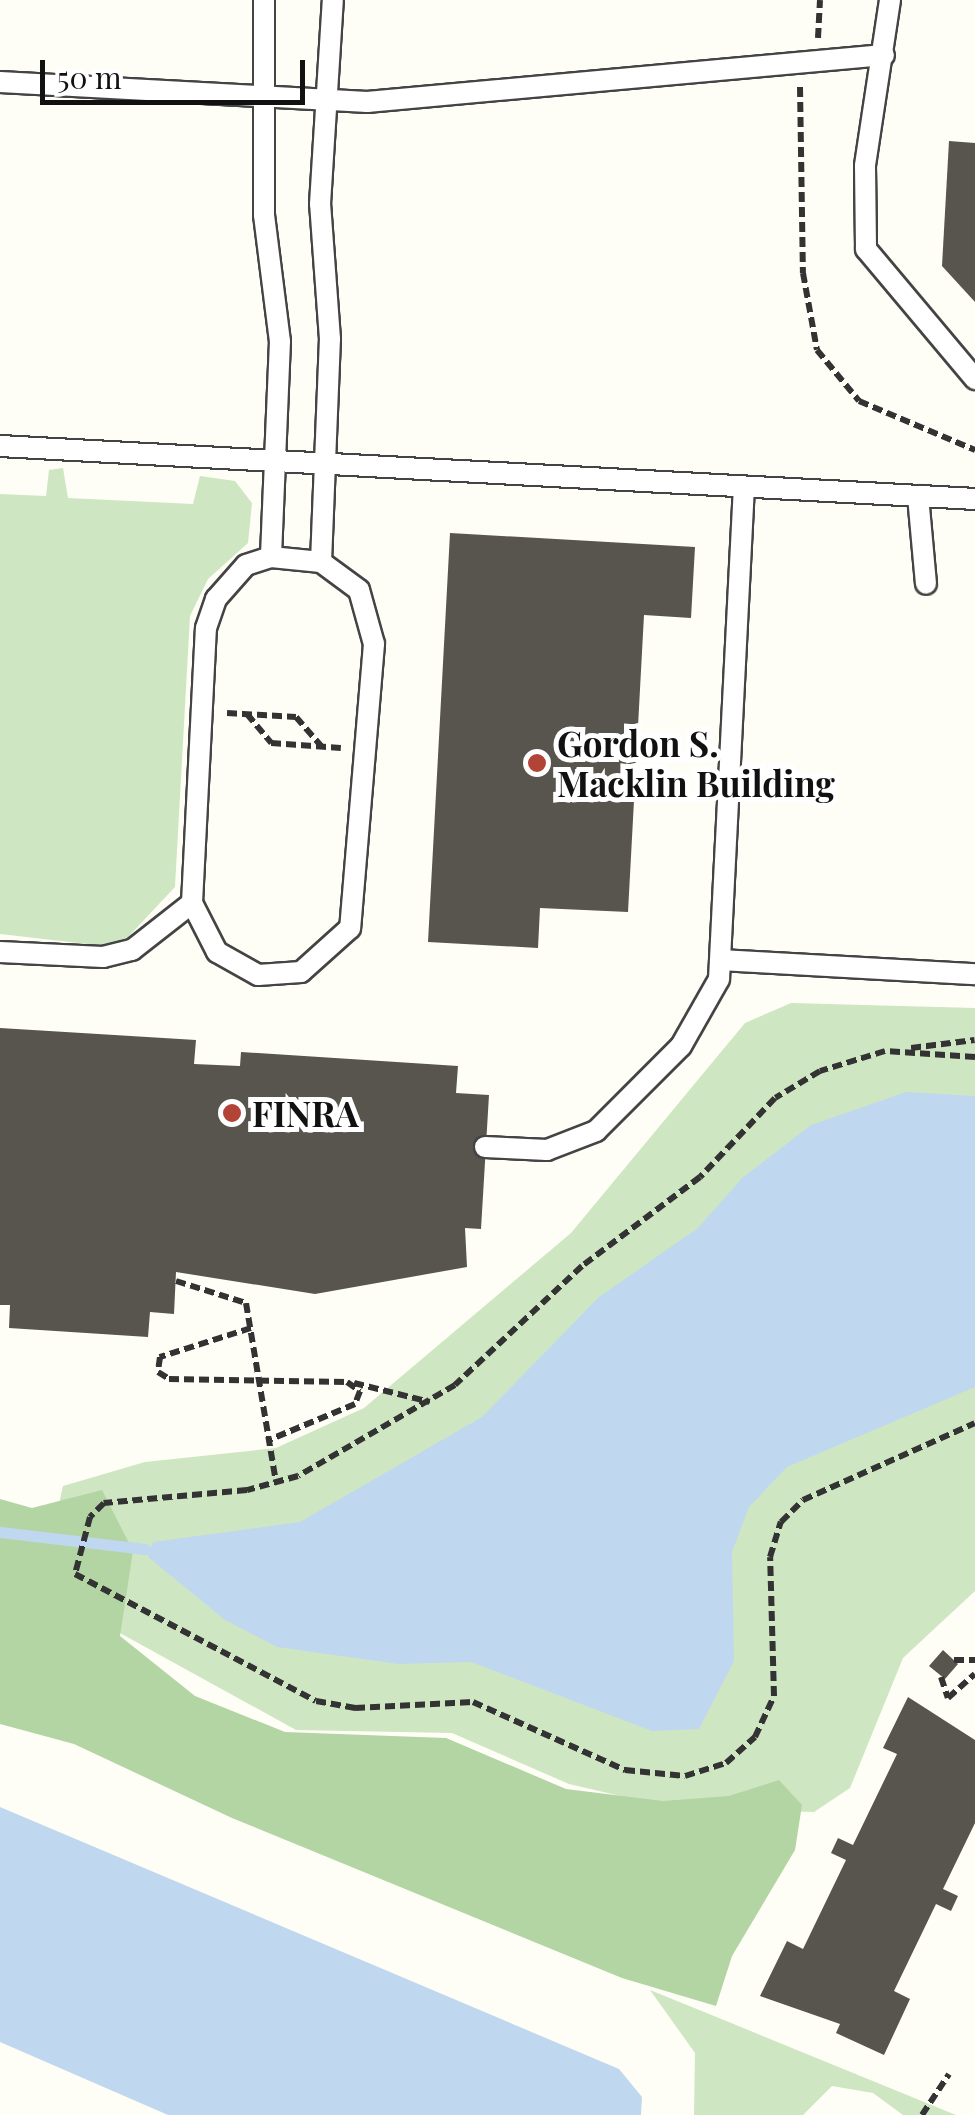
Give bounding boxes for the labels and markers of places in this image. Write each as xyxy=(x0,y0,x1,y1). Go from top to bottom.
place label: Gordon S. Macklin Building xyxy=(557,722,835,804)
marker: Gordon S. Macklin Building xyxy=(526,752,548,774)
place label: FINRA xyxy=(252,1092,359,1134)
marker: FINRA xyxy=(221,1102,243,1124)

